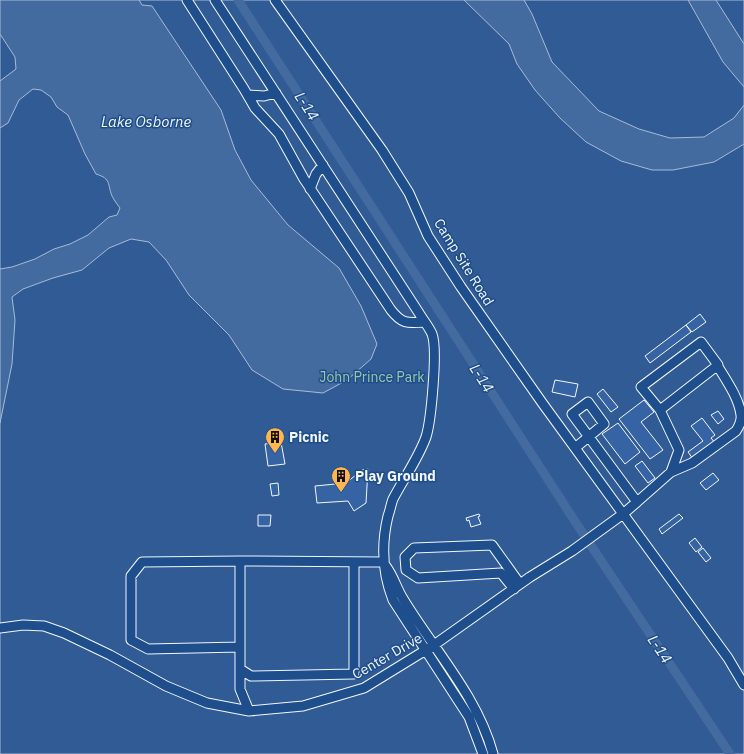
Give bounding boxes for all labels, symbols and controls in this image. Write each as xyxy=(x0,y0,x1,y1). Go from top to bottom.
water label: L-14 xyxy=(291,88,323,124)
water label: Lake Osborne xyxy=(101,112,191,131)
street label: Camp Site Road xyxy=(430,215,498,309)
water label: L-14 xyxy=(466,360,498,396)
park label: John Prince Park xyxy=(319,368,425,386)
building icon: Picnic xyxy=(264,426,286,454)
place label: Picnic xyxy=(289,428,329,446)
building icon: Play Ground xyxy=(330,465,352,493)
place label: Play Ground xyxy=(355,467,436,485)
street label: Center Drive xyxy=(349,629,425,683)
water label: L-14 xyxy=(644,631,676,667)

